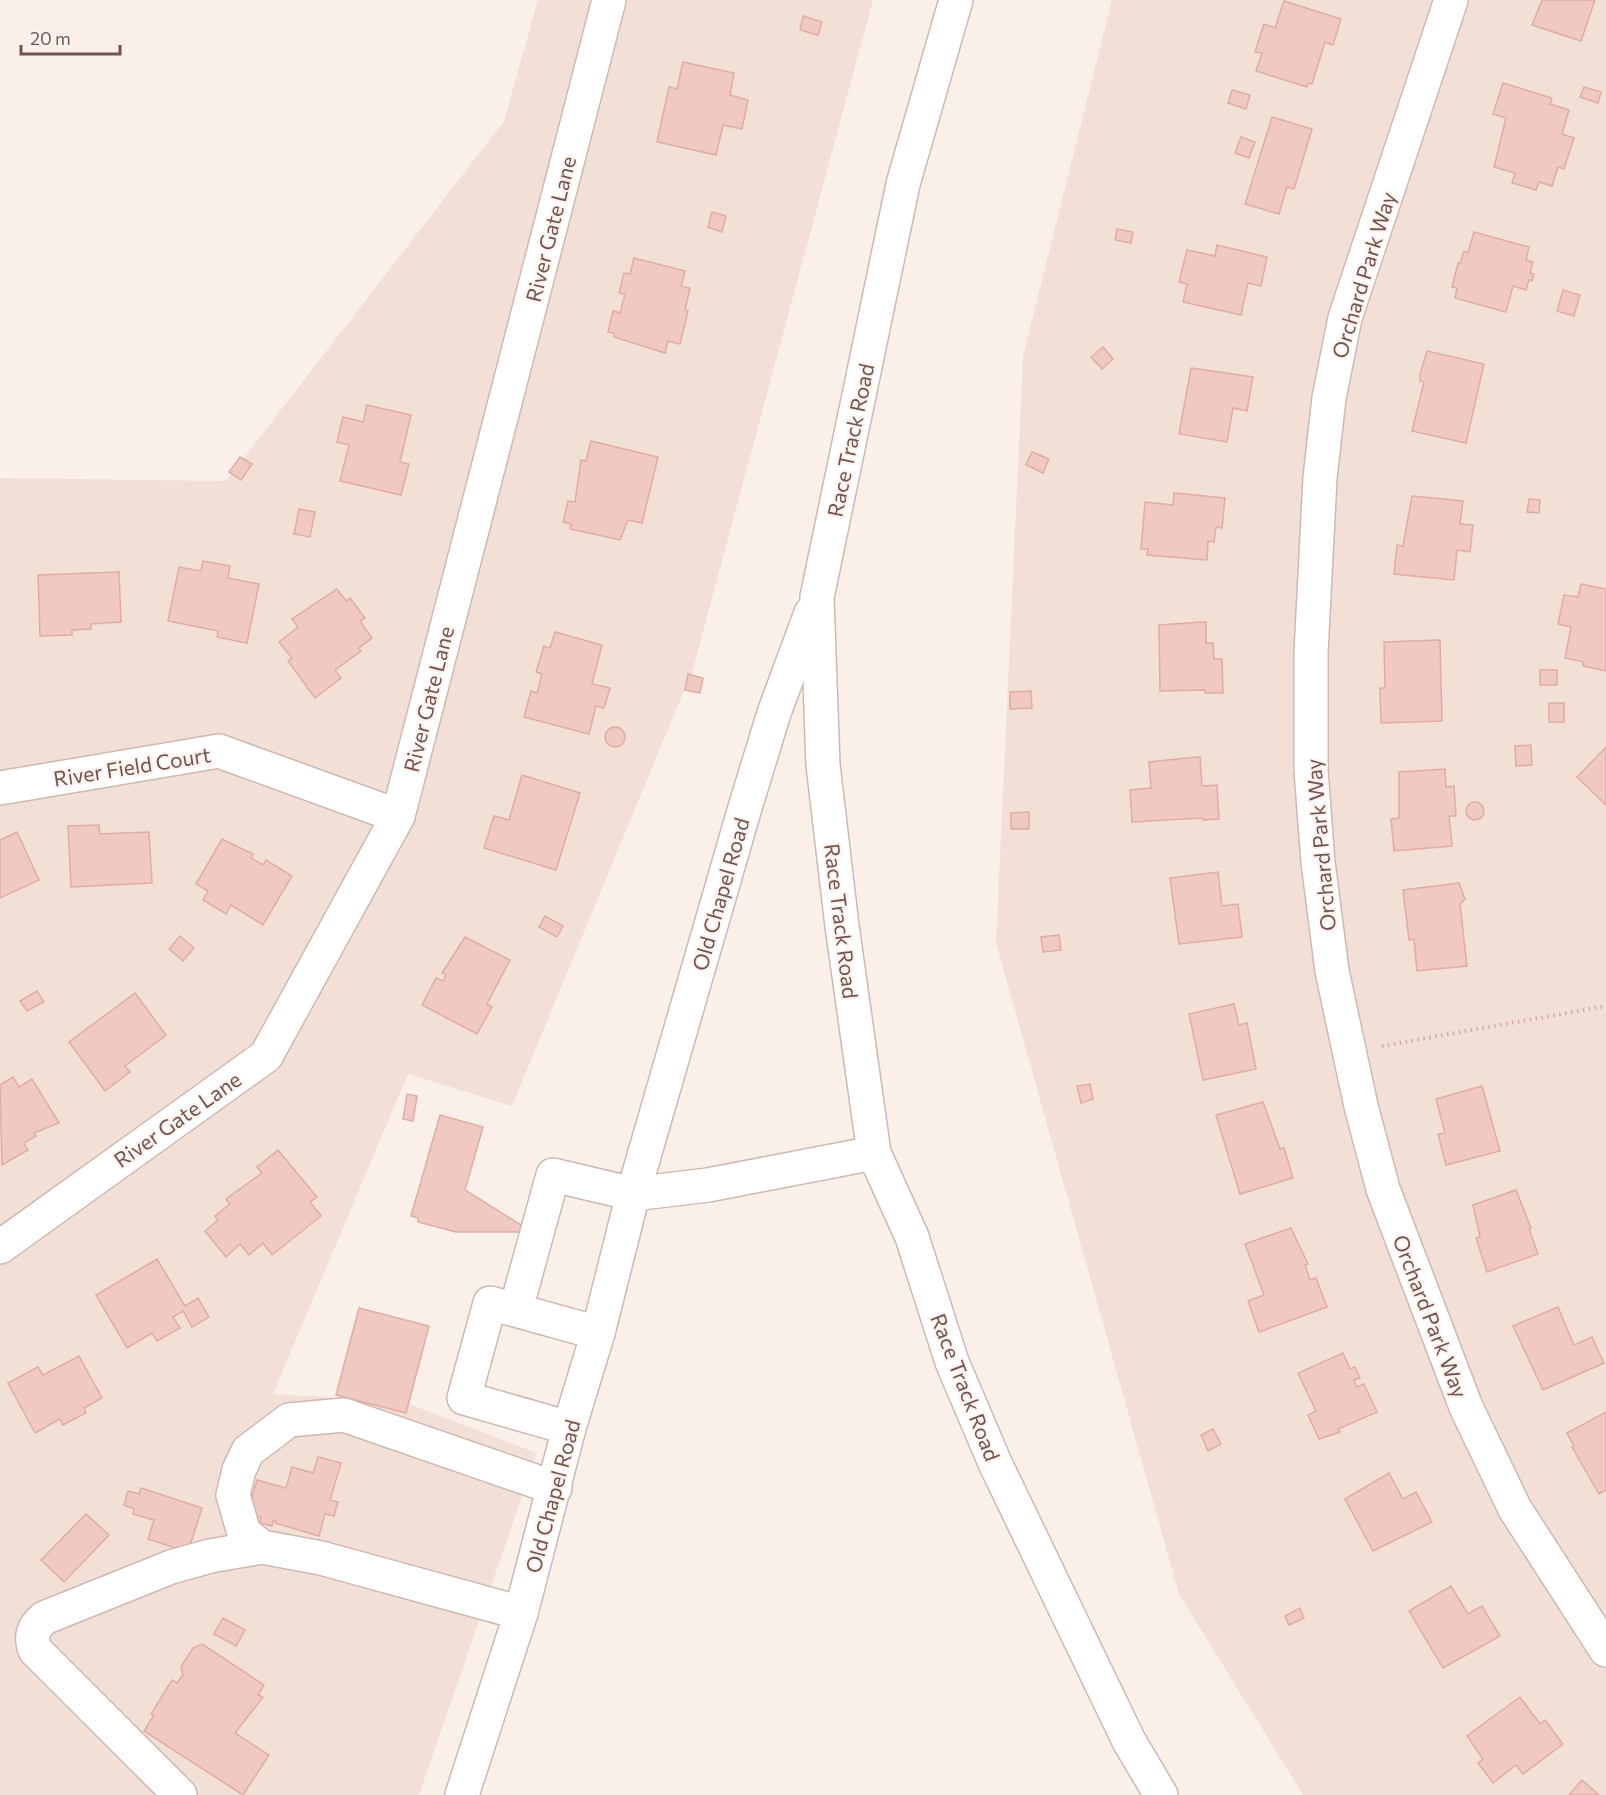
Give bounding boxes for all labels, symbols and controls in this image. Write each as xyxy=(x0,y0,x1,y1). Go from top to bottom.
scale bar xyxy=(21,18,120,56)
text: 20 m xyxy=(30,27,71,49)
street label: River Gate Lane xyxy=(520,153,580,305)
street label: Orchard Park Way xyxy=(1326,189,1400,361)
street label: Race Track Road xyxy=(822,361,878,519)
street label: River Gate Lane xyxy=(398,623,458,775)
street label: River Field Court xyxy=(52,741,212,791)
street label: Orchard Park Way xyxy=(1300,758,1340,932)
street label: Old Chapel Road xyxy=(686,815,754,973)
street label: Race Track Road xyxy=(820,842,864,1000)
street label: River Gate Lane xyxy=(109,1066,245,1172)
street label: Orchard Park Way xyxy=(1388,1231,1474,1401)
street label: Race Track Road xyxy=(926,1310,1006,1464)
street label: Old Chapel Road xyxy=(519,1416,585,1576)

